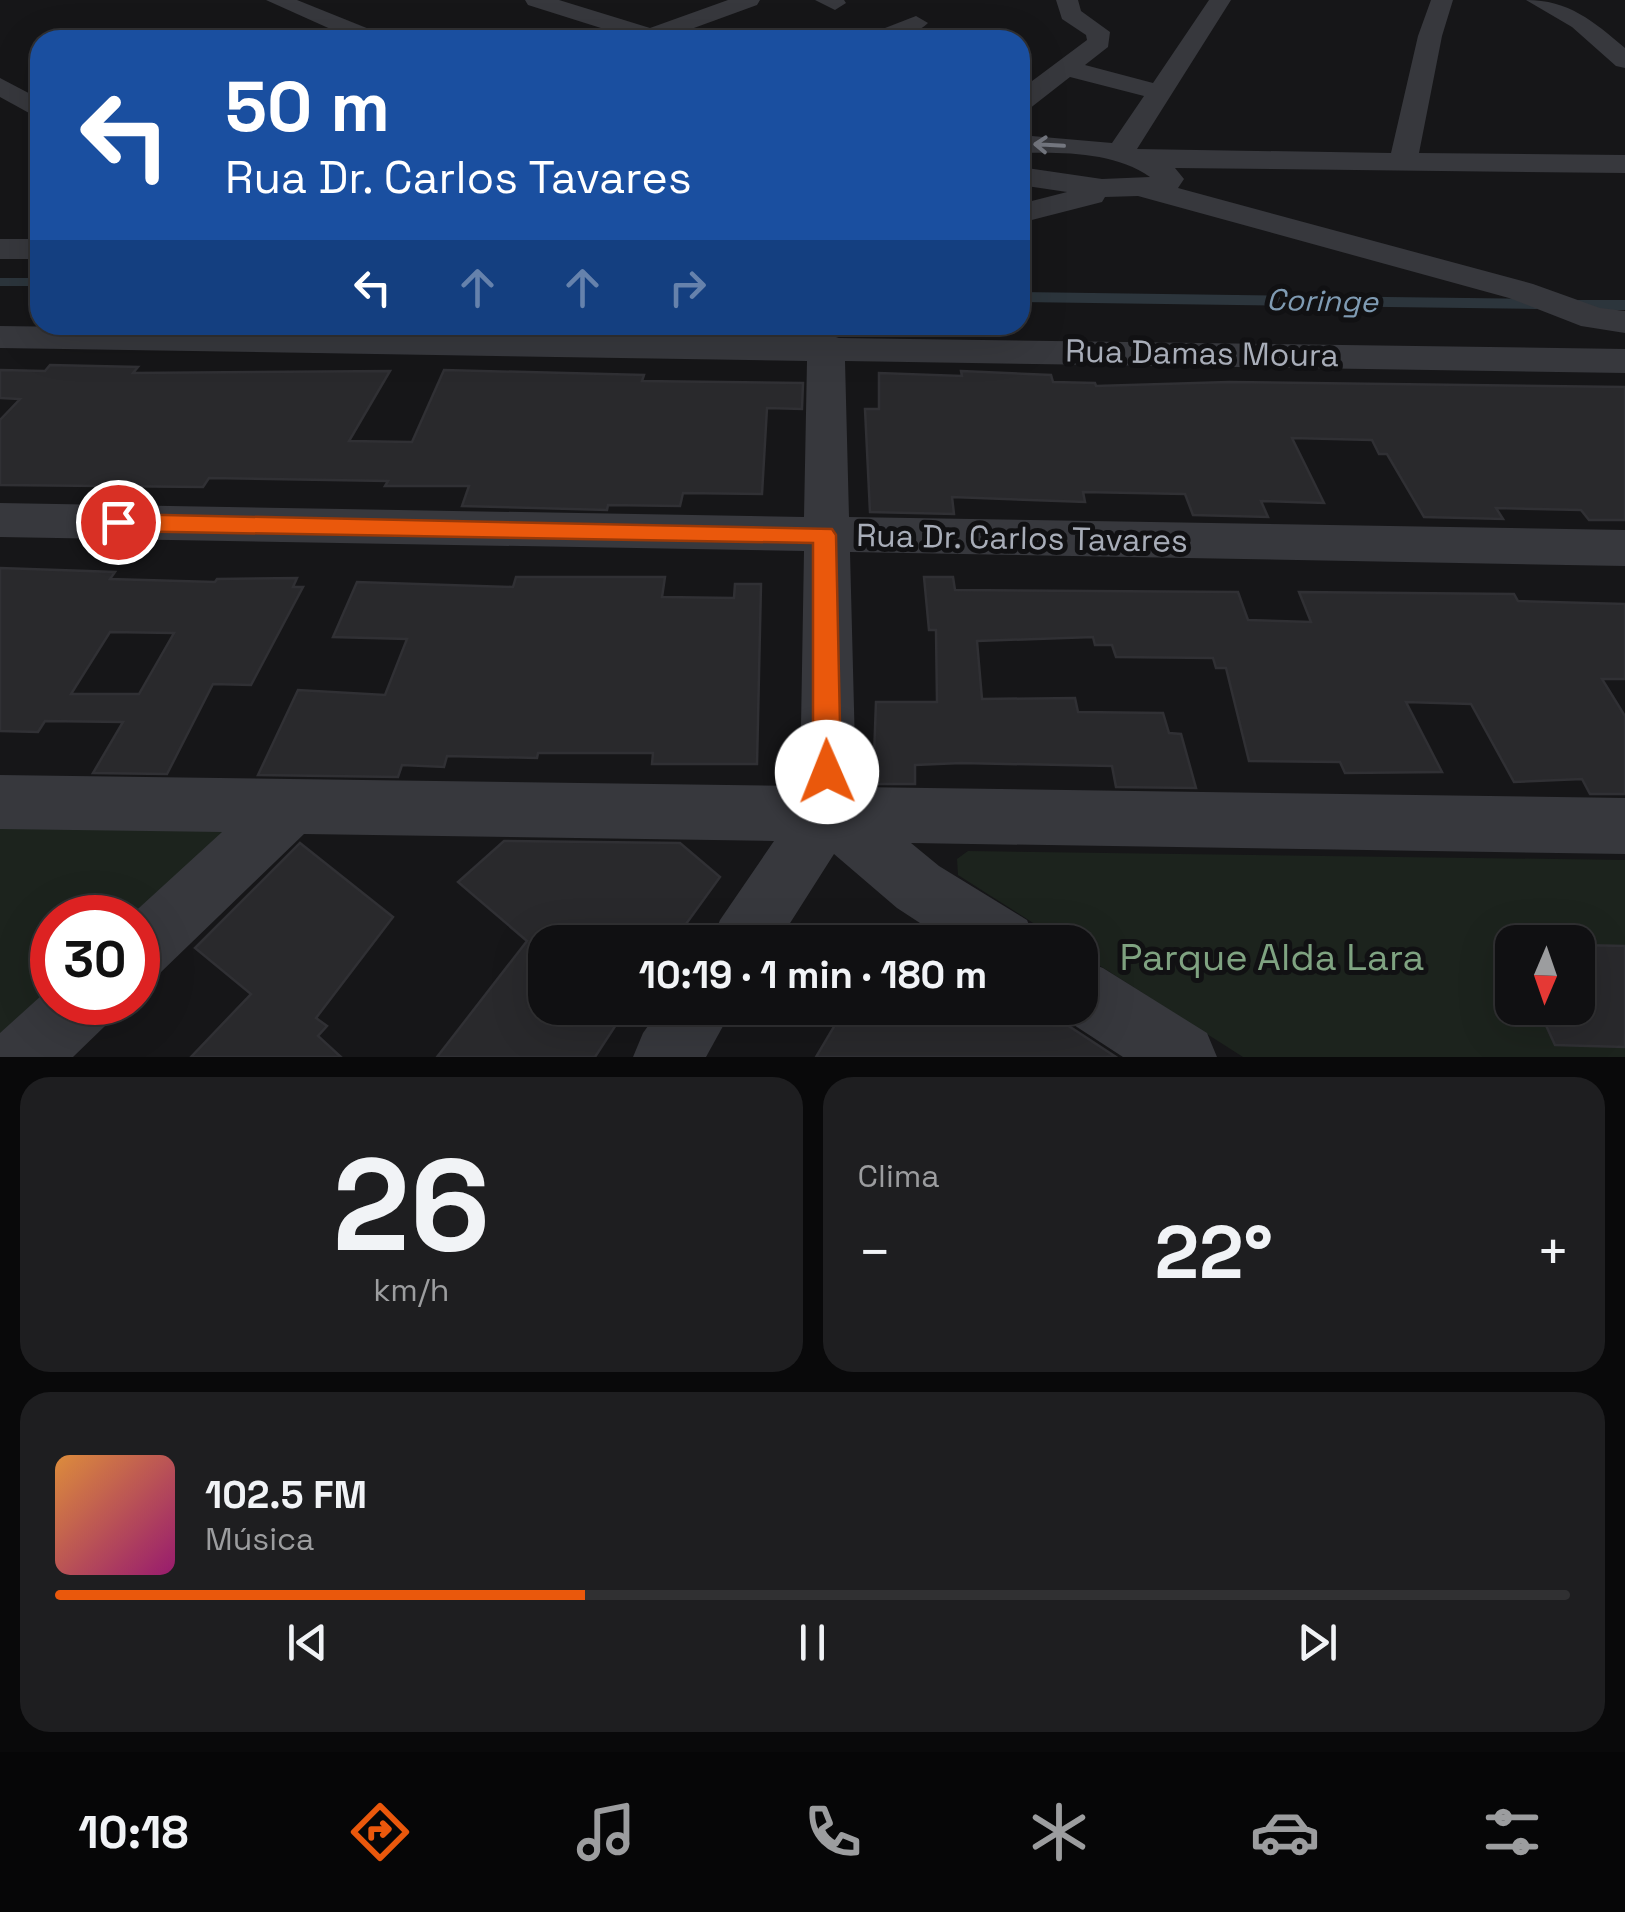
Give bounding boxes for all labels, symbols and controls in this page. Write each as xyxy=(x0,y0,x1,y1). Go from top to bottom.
text: 50 m xyxy=(225,62,390,151)
icon: left xyxy=(60,70,190,200)
one-way arrow xyxy=(1034,135,1066,154)
text: Rua Dr. Carlos Tavares xyxy=(225,149,692,206)
icon: left xyxy=(345,260,400,315)
icon: ahead xyxy=(450,260,505,315)
icon: ahead xyxy=(555,260,610,315)
icon: right xyxy=(660,260,715,315)
water label: Coringe xyxy=(1266,280,1380,321)
street label: Rua Damas Moura xyxy=(1065,331,1339,375)
pin xyxy=(76,480,161,565)
icon: arrive xyxy=(91,495,146,550)
street label: Rua Dr. Carlos Tavares xyxy=(856,515,1188,561)
position arrow xyxy=(775,720,879,824)
speed limit sign: 30 xyxy=(30,895,160,1025)
north arrow xyxy=(1495,925,1595,1025)
map controls xyxy=(1495,925,1595,1025)
park label: Parque Alda Lara xyxy=(1120,933,1424,981)
text: 10:19 · 1 min · 180 m xyxy=(639,951,987,999)
text: 26 xyxy=(332,1122,490,1288)
text: Clima xyxy=(858,1156,940,1196)
text: 22° xyxy=(1154,1204,1273,1300)
text: − xyxy=(858,1217,892,1287)
text: + xyxy=(1536,1217,1570,1287)
text: km/h xyxy=(373,1270,449,1310)
text: 102.5 FM xyxy=(205,1471,367,1519)
text: Música xyxy=(205,1519,315,1559)
icon: previous xyxy=(280,1615,335,1670)
icon: pause xyxy=(785,1615,840,1670)
icon: next xyxy=(1290,1615,1345,1670)
icon: directions xyxy=(345,1797,415,1867)
icon: music xyxy=(571,1797,641,1867)
icon: phone xyxy=(798,1797,868,1867)
icon: climate xyxy=(1024,1797,1094,1867)
icon: car xyxy=(1250,1797,1320,1867)
icon: filters xyxy=(1477,1797,1547,1867)
text: 10:18 xyxy=(78,1804,188,1861)

